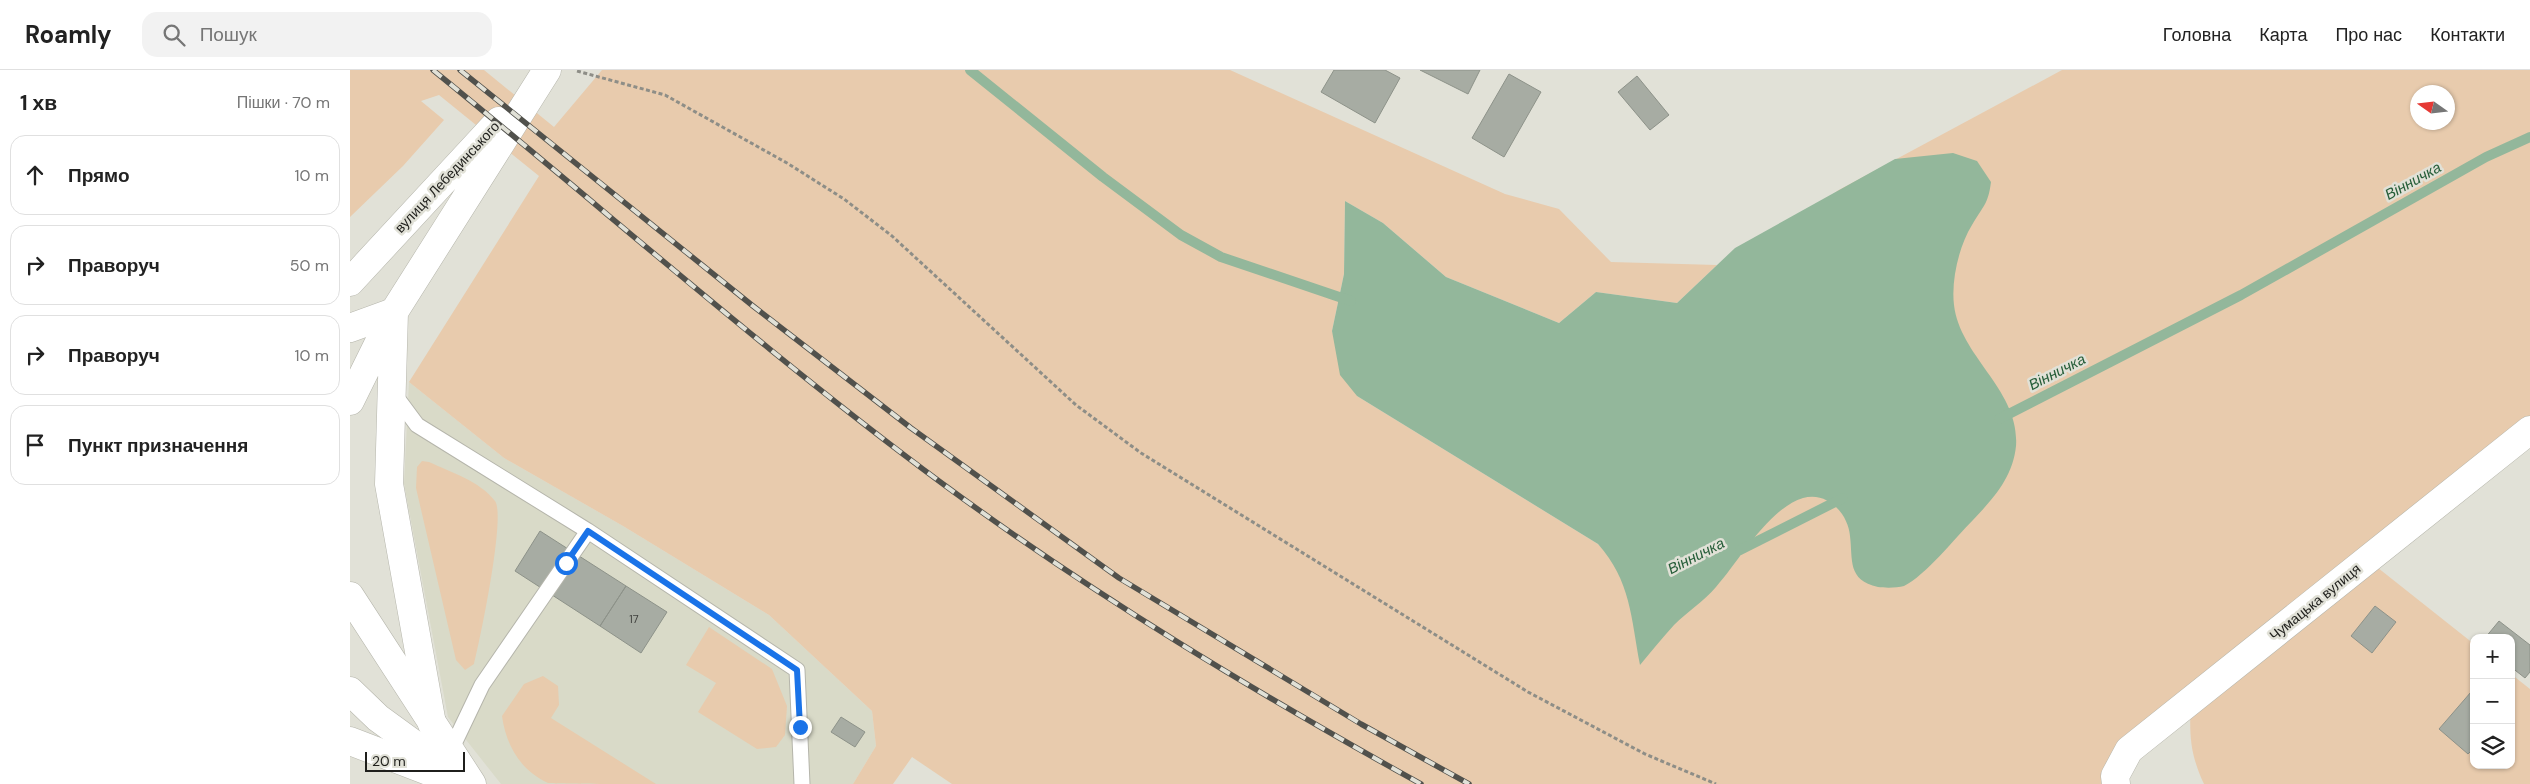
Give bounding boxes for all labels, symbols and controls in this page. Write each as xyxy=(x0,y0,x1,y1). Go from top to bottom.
search box xyxy=(142,12,492,57)
text: Roamly xyxy=(25,19,112,50)
icon: search xyxy=(160,21,188,49)
text: Пошук xyxy=(200,22,257,47)
text: Головна xyxy=(2163,23,2231,47)
text: Карта xyxy=(2259,23,2307,47)
text: Про нас xyxy=(2335,23,2402,47)
text: Контакти xyxy=(2430,23,2505,47)
north arrow xyxy=(2410,85,2455,130)
text: 1 хв xyxy=(20,89,57,117)
text: Пішки · 70 m xyxy=(237,92,330,113)
street label: вулиця Лебединського xyxy=(391,117,503,237)
water label: Вінничка xyxy=(2381,157,2445,205)
icon: ahead xyxy=(21,161,49,189)
text: Прямо xyxy=(68,163,130,188)
text: 10 m xyxy=(295,165,329,186)
icon: right xyxy=(21,251,49,279)
text: Праворуч xyxy=(68,253,160,278)
text: 50 m xyxy=(290,255,329,276)
icon: right xyxy=(21,341,49,369)
text: Праворуч xyxy=(68,343,160,368)
text: 10 m xyxy=(295,345,329,366)
water label: Вінничка xyxy=(2025,349,2089,395)
icon: arrive xyxy=(21,431,49,459)
text: Пункт призначення xyxy=(68,433,248,458)
water label: Вінничка xyxy=(1664,533,1728,579)
route start xyxy=(555,552,578,575)
street label: Чумацька вулиця xyxy=(2266,560,2364,644)
house number: 17 xyxy=(629,612,639,626)
map controls xyxy=(2470,634,2515,769)
button: + xyxy=(2470,634,2515,679)
button: − xyxy=(2470,679,2515,724)
route end xyxy=(789,716,812,739)
button: layers xyxy=(2470,724,2515,769)
scale bar xyxy=(365,749,465,772)
text: 20 m xyxy=(372,752,406,770)

